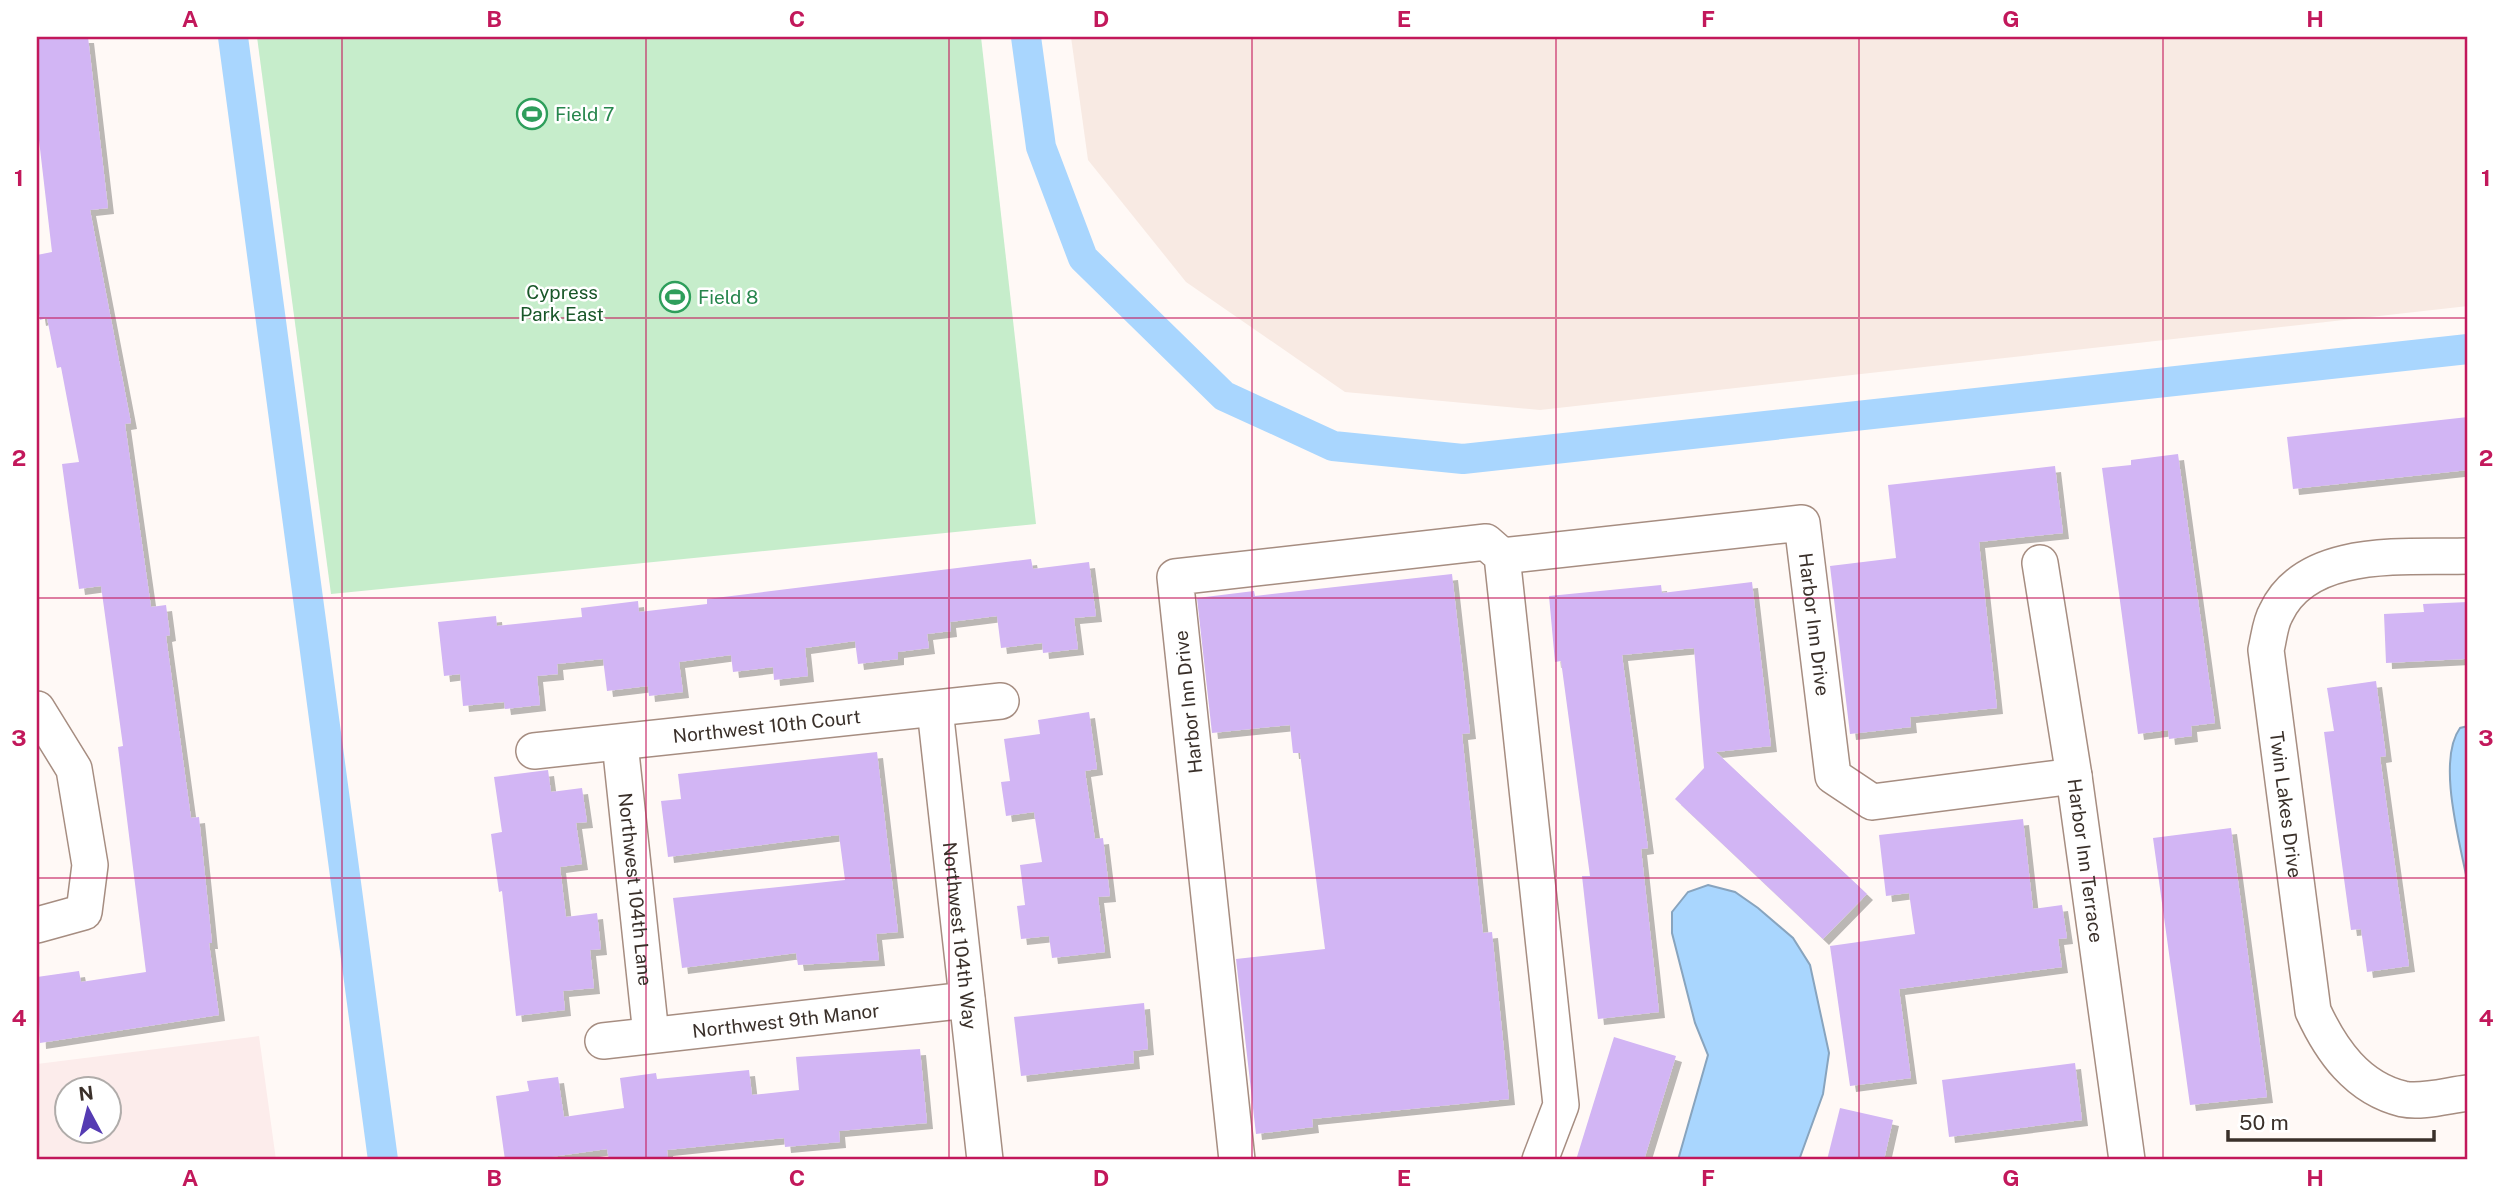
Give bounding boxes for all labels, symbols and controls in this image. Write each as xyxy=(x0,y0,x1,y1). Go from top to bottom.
text: A xyxy=(182,5,199,32)
text: B xyxy=(486,5,502,32)
text: C xyxy=(789,5,805,32)
text: D xyxy=(1093,5,1109,32)
text: E xyxy=(1397,5,1411,32)
text: F xyxy=(1701,5,1715,32)
text: G xyxy=(2002,5,2020,32)
text: H xyxy=(2306,5,2324,32)
sports icon: Field 7 xyxy=(515,97,549,131)
place label: Field 7 xyxy=(555,103,614,125)
text: 1 xyxy=(14,164,24,191)
text: 1 xyxy=(2481,164,2491,191)
sports icon: Field 8 xyxy=(658,280,692,314)
park label: Cypress Park East xyxy=(520,281,604,325)
place label: Field 8 xyxy=(698,286,758,308)
text: 2 xyxy=(12,444,26,471)
text: 2 xyxy=(2479,444,2493,471)
street label: Harbor Inn Drive xyxy=(1795,552,1834,697)
street label: Harbor Inn Drive xyxy=(1170,629,1206,775)
street label: Northwest 10th Court xyxy=(672,705,862,747)
text: 3 xyxy=(11,724,27,751)
text: 3 xyxy=(2478,724,2494,751)
street label: Twin Lakes Drive xyxy=(2266,730,2307,879)
street label: Harbor Inn Terrace xyxy=(2063,777,2108,944)
street label: Northwest 104th Lane xyxy=(614,791,657,987)
street label: Northwest 104th Way xyxy=(939,841,981,1030)
street label: Northwest 9th Manor xyxy=(691,999,881,1042)
text: 4 xyxy=(11,1004,27,1031)
text: 4 xyxy=(2478,1004,2494,1031)
north arrow xyxy=(52,1074,122,1144)
text: N xyxy=(77,1081,95,1105)
scale bar xyxy=(2228,1099,2435,1143)
text: 50 m xyxy=(2239,1110,2289,1135)
text: A xyxy=(182,1164,199,1191)
text: B xyxy=(486,1164,502,1191)
text: C xyxy=(789,1164,805,1191)
text: D xyxy=(1093,1164,1109,1191)
text: E xyxy=(1397,1164,1411,1191)
text: F xyxy=(1701,1164,1715,1191)
text: G xyxy=(2002,1164,2020,1191)
text: H xyxy=(2306,1164,2324,1191)

